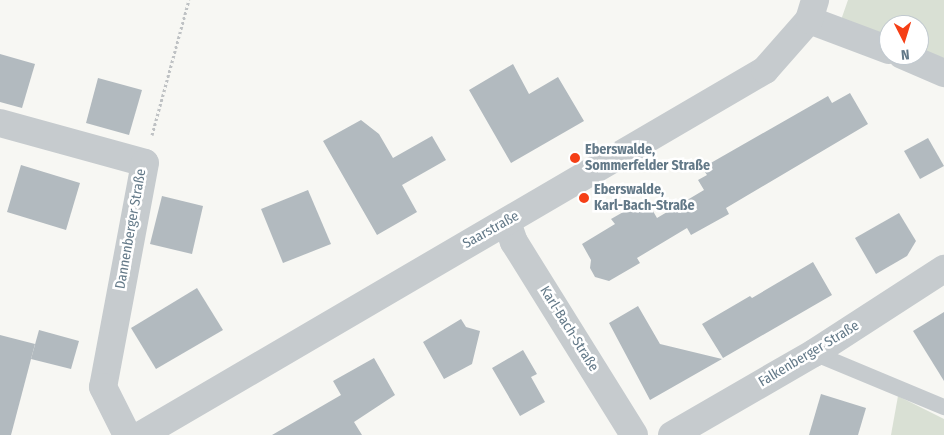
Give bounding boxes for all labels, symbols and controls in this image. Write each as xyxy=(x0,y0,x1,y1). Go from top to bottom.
north arrow xyxy=(879,15,929,65)
text: N xyxy=(900,46,910,63)
place label: Eberswalde, Sommerfelder Straße xyxy=(585,142,710,174)
marker: Eberswalde, Sommerfelder Straße xyxy=(569,152,581,164)
street label: Dannenberger Straße xyxy=(112,168,150,290)
place label: Eberswalde, Karl-Bach-Straße xyxy=(594,182,695,214)
marker: Eberswalde, Karl-Bach-Straße xyxy=(578,192,590,204)
street label: Saarstraße xyxy=(460,208,522,252)
street label: Karl-Bach-Straße xyxy=(536,283,602,375)
street label: Falkenberger Straße xyxy=(756,317,862,391)

